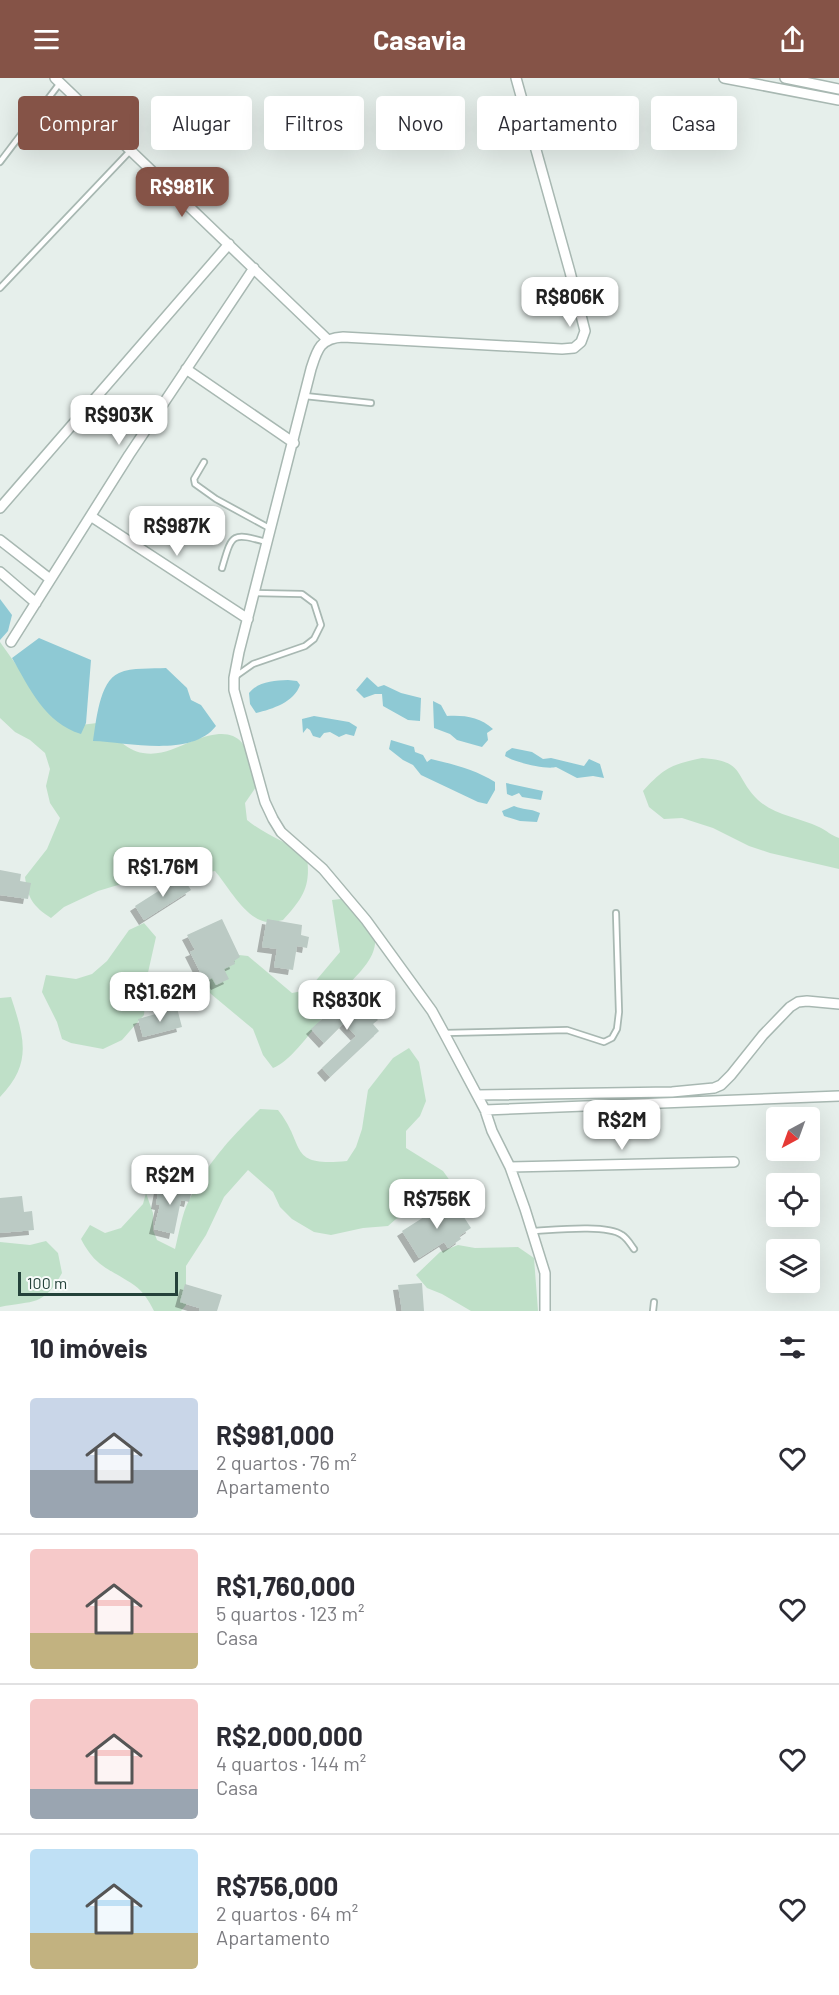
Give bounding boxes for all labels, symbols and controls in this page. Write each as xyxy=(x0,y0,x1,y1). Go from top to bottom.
icon: menu xyxy=(30,23,63,56)
text: Casavia xyxy=(373,23,466,55)
icon: share xyxy=(776,23,809,56)
chip: Comprar xyxy=(18,96,139,150)
chip: Alugar xyxy=(151,96,252,150)
chip: Filtros xyxy=(264,96,364,150)
chip: Novo xyxy=(376,96,465,150)
chip: Apartamento xyxy=(477,96,639,150)
chip: Casa xyxy=(651,96,737,150)
pin: R$981K xyxy=(133,167,231,218)
text: R$981K xyxy=(150,174,214,198)
pin: R$806K xyxy=(521,277,619,328)
text: R$806K xyxy=(535,284,605,308)
pin: R$903K xyxy=(70,395,168,446)
text: R$903K xyxy=(84,402,154,426)
pin: R$987K xyxy=(128,506,226,557)
text: R$987K xyxy=(143,513,211,537)
pin: R$1.76M xyxy=(108,847,218,898)
text: R$1.76M xyxy=(127,854,199,878)
pin: R$1.62M xyxy=(105,972,215,1023)
text: R$1.62M xyxy=(124,979,196,1003)
pin: R$830K xyxy=(298,980,396,1031)
text: R$830K xyxy=(312,987,382,1011)
pin: R$2M xyxy=(586,1100,658,1151)
text: R$2M xyxy=(597,1107,647,1131)
north arrow xyxy=(766,1107,820,1161)
map controls xyxy=(766,1107,820,1293)
pin: R$2M xyxy=(134,1155,206,1206)
text: R$2M xyxy=(145,1162,195,1186)
button: locate xyxy=(766,1173,820,1227)
pin: R$756K xyxy=(388,1179,486,1230)
text: R$756K xyxy=(403,1186,471,1210)
button: layers xyxy=(766,1239,820,1293)
scale bar xyxy=(18,1269,178,1296)
text: 100 m xyxy=(27,1273,67,1292)
icon: filters xyxy=(776,1331,809,1364)
text: 10 imóveis xyxy=(30,1332,148,1363)
text: R$981,000 xyxy=(216,1419,334,1450)
icon: home xyxy=(78,1422,150,1494)
icon: heart xyxy=(776,1442,809,1475)
text: 2 quartos · 76 m² xyxy=(216,1450,357,1474)
text: Apartamento xyxy=(216,1474,330,1498)
text: R$1,760,000 xyxy=(216,1570,355,1601)
icon: home xyxy=(78,1573,150,1645)
icon: heart xyxy=(776,1593,809,1626)
text: 5 quartos · 123 m² xyxy=(216,1601,364,1625)
text: Casa xyxy=(216,1625,258,1649)
text: R$2,000,000 xyxy=(216,1720,363,1751)
icon: home xyxy=(78,1723,150,1795)
icon: heart xyxy=(776,1743,809,1776)
text: 4 quartos · 144 m² xyxy=(216,1751,366,1775)
text: Casa xyxy=(216,1775,258,1799)
text: R$756,000 xyxy=(216,1870,338,1901)
icon: home xyxy=(78,1873,150,1945)
icon: heart xyxy=(776,1893,809,1926)
text: 2 quartos · 64 m² xyxy=(216,1901,358,1925)
text: Apartamento xyxy=(216,1925,330,1949)

